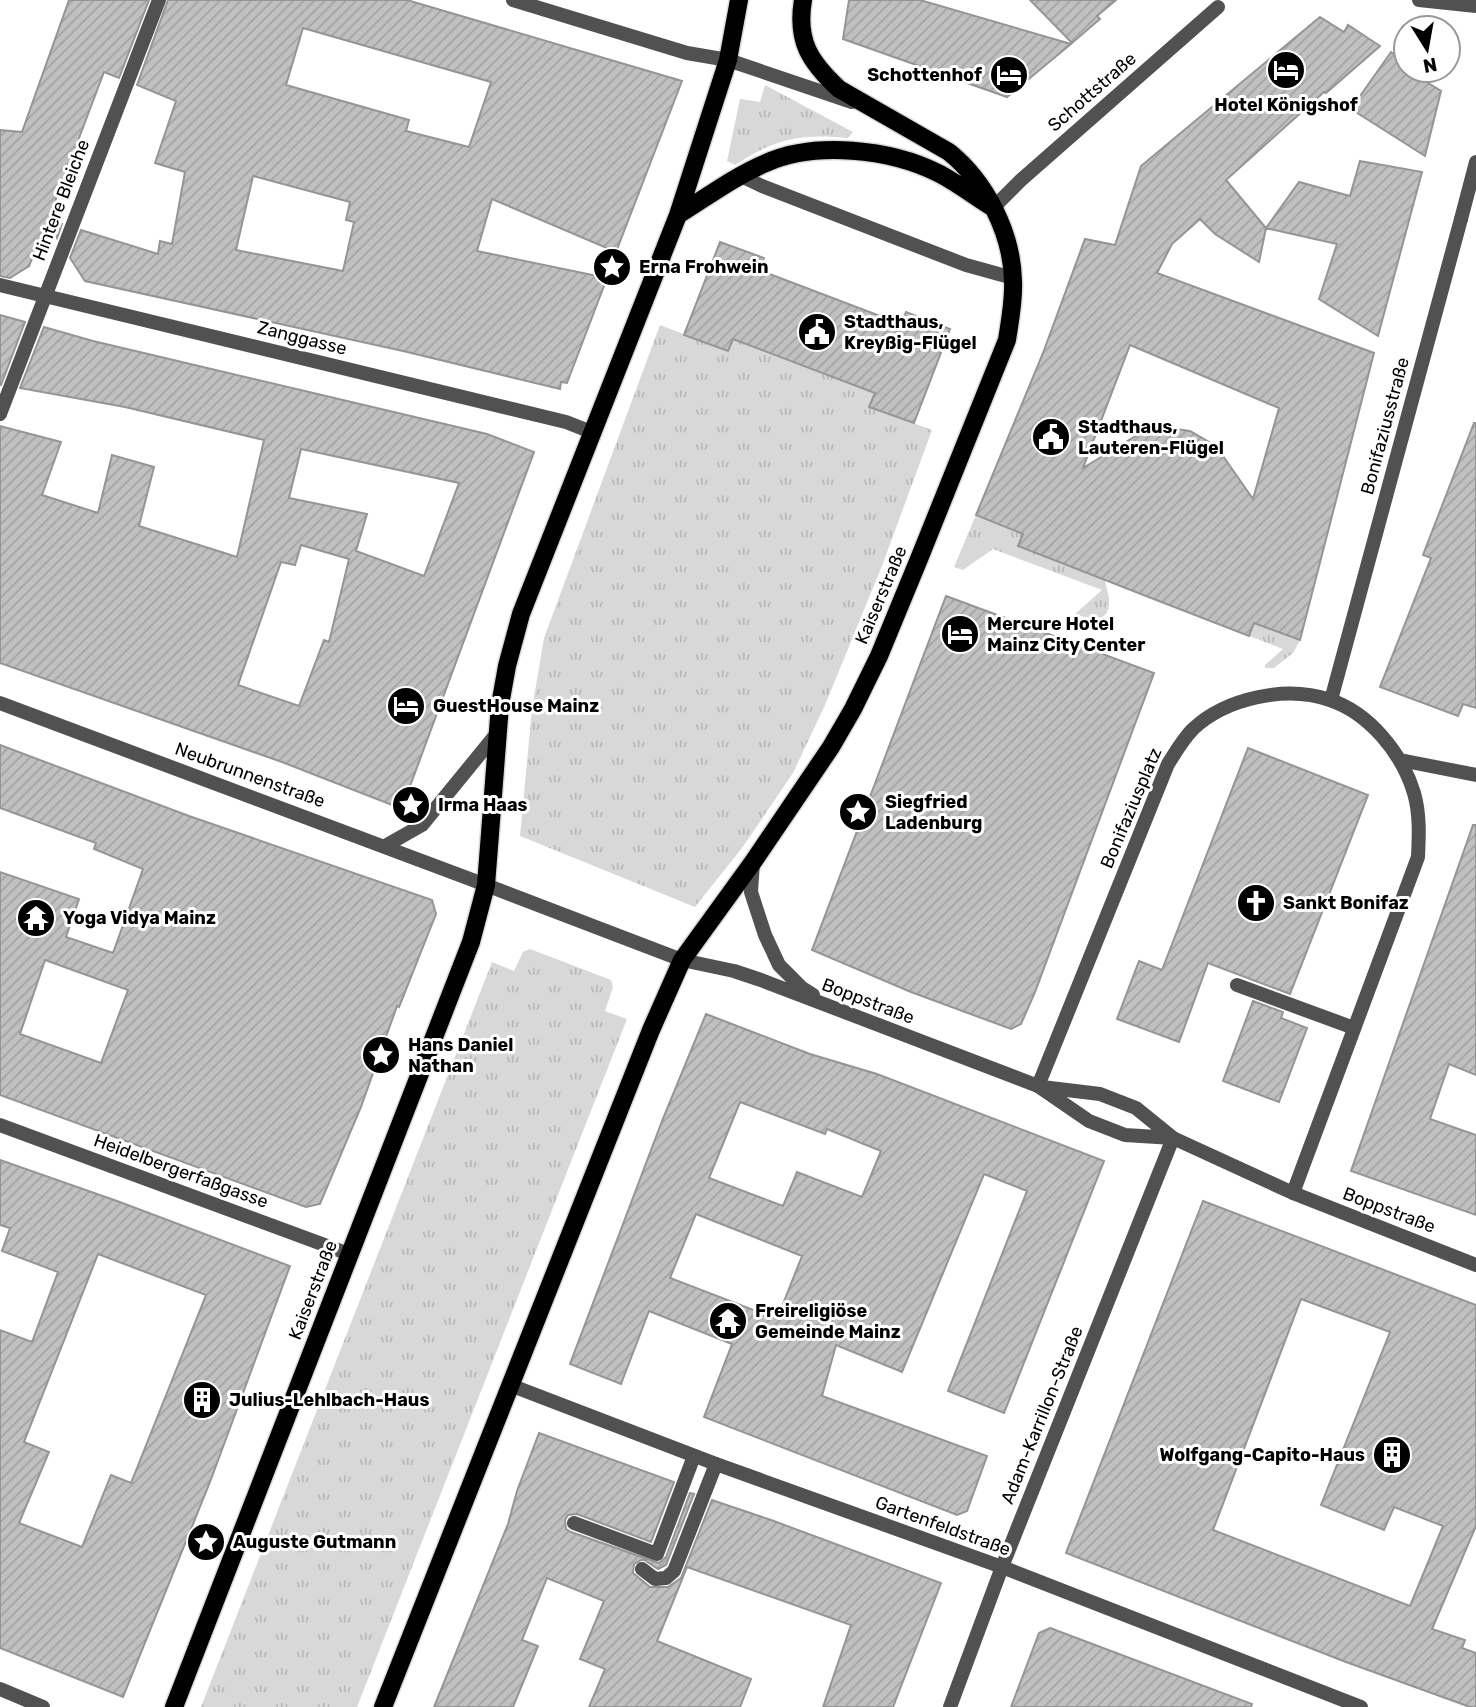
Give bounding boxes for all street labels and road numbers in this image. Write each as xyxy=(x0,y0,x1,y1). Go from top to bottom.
street label: Schottstraße xyxy=(1043,48,1141,136)
street label: Hintere Bleiche xyxy=(28,136,94,264)
street label: Zanggasse xyxy=(255,316,349,360)
street label: Bonifaziusstraße xyxy=(1356,355,1414,497)
street label: Kaiserstraße xyxy=(850,543,912,647)
street label: Neubrunnenstraße xyxy=(172,738,328,812)
street label: Bonifaziusplatz xyxy=(1096,744,1166,872)
street label: Boppstraße xyxy=(819,973,917,1029)
street label: Heidelbergerfaßgasse xyxy=(91,1129,271,1213)
street label: Boppstraße xyxy=(1340,1182,1438,1238)
street label: Kaiserstraße xyxy=(284,1237,342,1343)
street label: Adam-Karrillon-Straße xyxy=(996,1323,1088,1507)
street label: Gartenfeldstraße xyxy=(872,1491,1014,1561)

